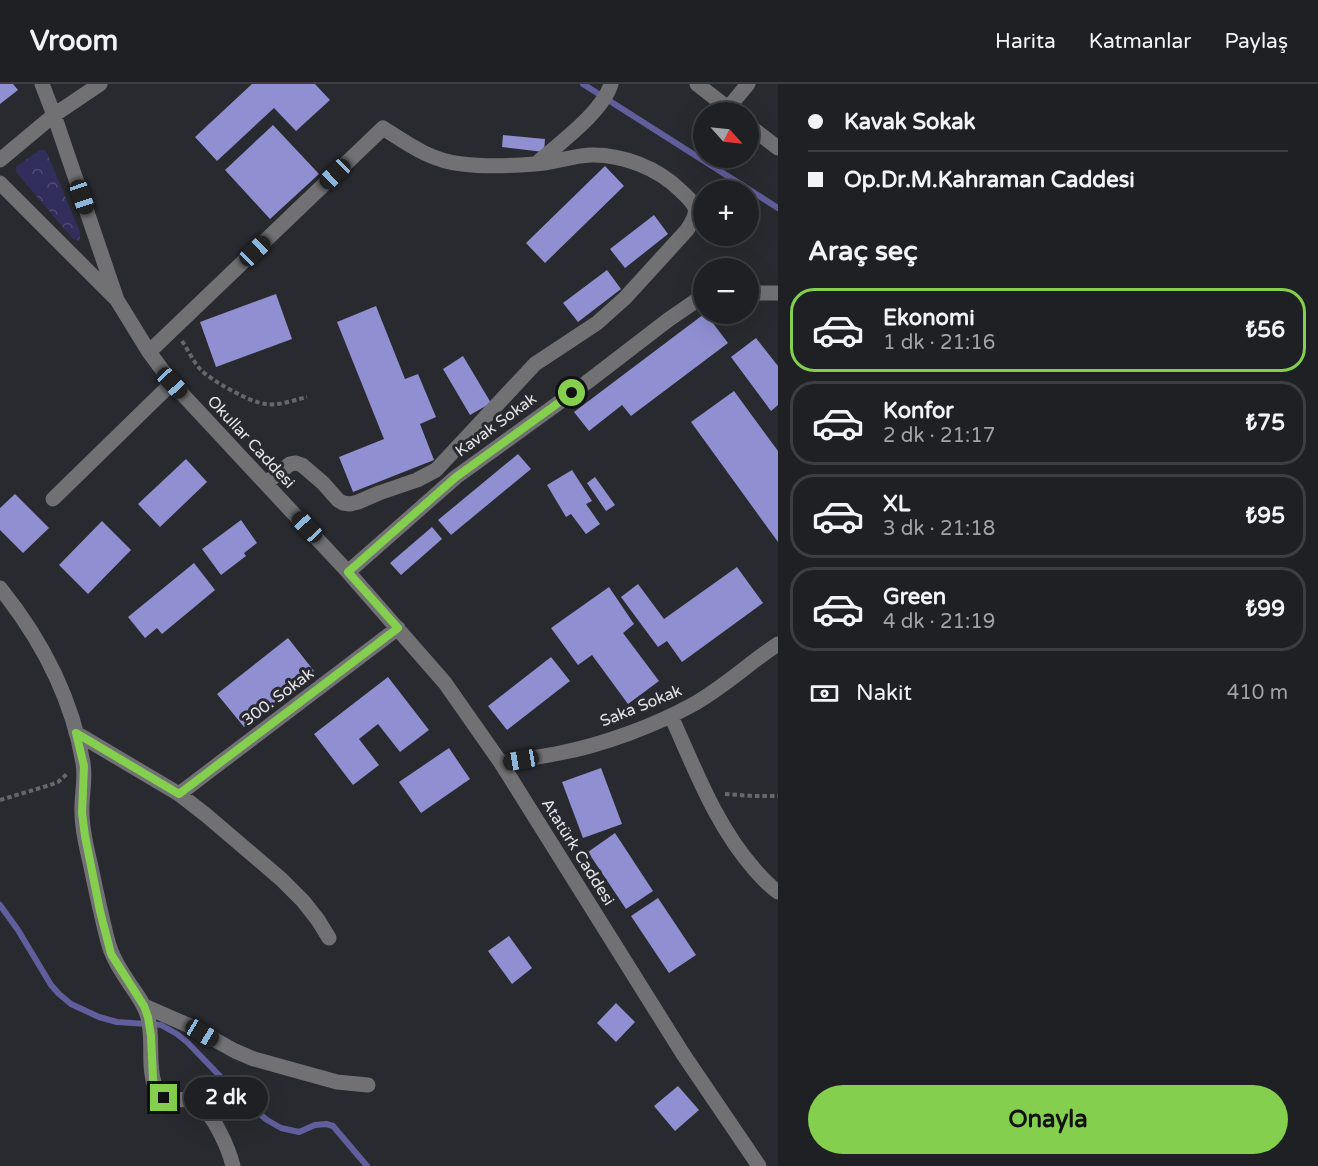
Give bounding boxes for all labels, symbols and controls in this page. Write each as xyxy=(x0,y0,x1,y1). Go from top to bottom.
text: Vroom xyxy=(30,24,118,58)
text: Harita xyxy=(995,29,1056,54)
text: Katmanlar xyxy=(1089,29,1191,54)
text: Paylaş xyxy=(1224,29,1288,54)
north arrow xyxy=(693,102,759,168)
map controls xyxy=(693,102,759,324)
text: Kavak Sokak xyxy=(844,109,976,135)
car xyxy=(316,155,354,193)
text: Op.Dr.M.Kahraman Caddesi xyxy=(844,167,1135,193)
car xyxy=(68,177,96,217)
button: + xyxy=(693,180,759,246)
car xyxy=(236,232,274,270)
text: Araç seç xyxy=(808,235,918,268)
button: − xyxy=(693,258,759,324)
icon: car xyxy=(811,303,865,357)
text: Ekonomi xyxy=(883,305,975,331)
text: ₺56 xyxy=(1246,317,1285,343)
text: 1 dk · 21:16 xyxy=(883,331,995,355)
car xyxy=(153,364,191,402)
route start xyxy=(558,379,585,406)
street label: Kavak Sokak xyxy=(451,389,541,461)
street label: Okullar Caddesi xyxy=(203,391,299,493)
icon: car xyxy=(811,396,865,450)
text: Konfor xyxy=(883,398,954,424)
text: ₺75 xyxy=(1246,410,1285,436)
text: 2 dk · 21:17 xyxy=(883,424,995,448)
icon: car xyxy=(811,489,865,543)
text: XL xyxy=(883,491,910,517)
text: ₺95 xyxy=(1246,503,1285,529)
car xyxy=(288,508,326,546)
text: 3 dk · 21:18 xyxy=(883,517,995,541)
icon: car xyxy=(811,582,865,636)
text: Green xyxy=(883,584,946,610)
text: ₺99 xyxy=(1246,596,1285,622)
text: 4 dk · 21:19 xyxy=(883,610,995,634)
street label: 300. Sokak xyxy=(238,663,318,730)
icon: cash xyxy=(808,677,841,710)
street label: Saka Sokak xyxy=(597,680,685,731)
text: Nakit xyxy=(856,680,912,706)
text: 410 m xyxy=(1227,681,1288,705)
car xyxy=(502,748,540,772)
street label: Atatürk Caddesi xyxy=(537,795,619,909)
car xyxy=(182,1016,222,1050)
callout: 2 dk xyxy=(185,1077,269,1119)
route end xyxy=(150,1084,177,1111)
button: Onayla xyxy=(808,1085,1288,1154)
text: 2 dk xyxy=(205,1086,247,1110)

